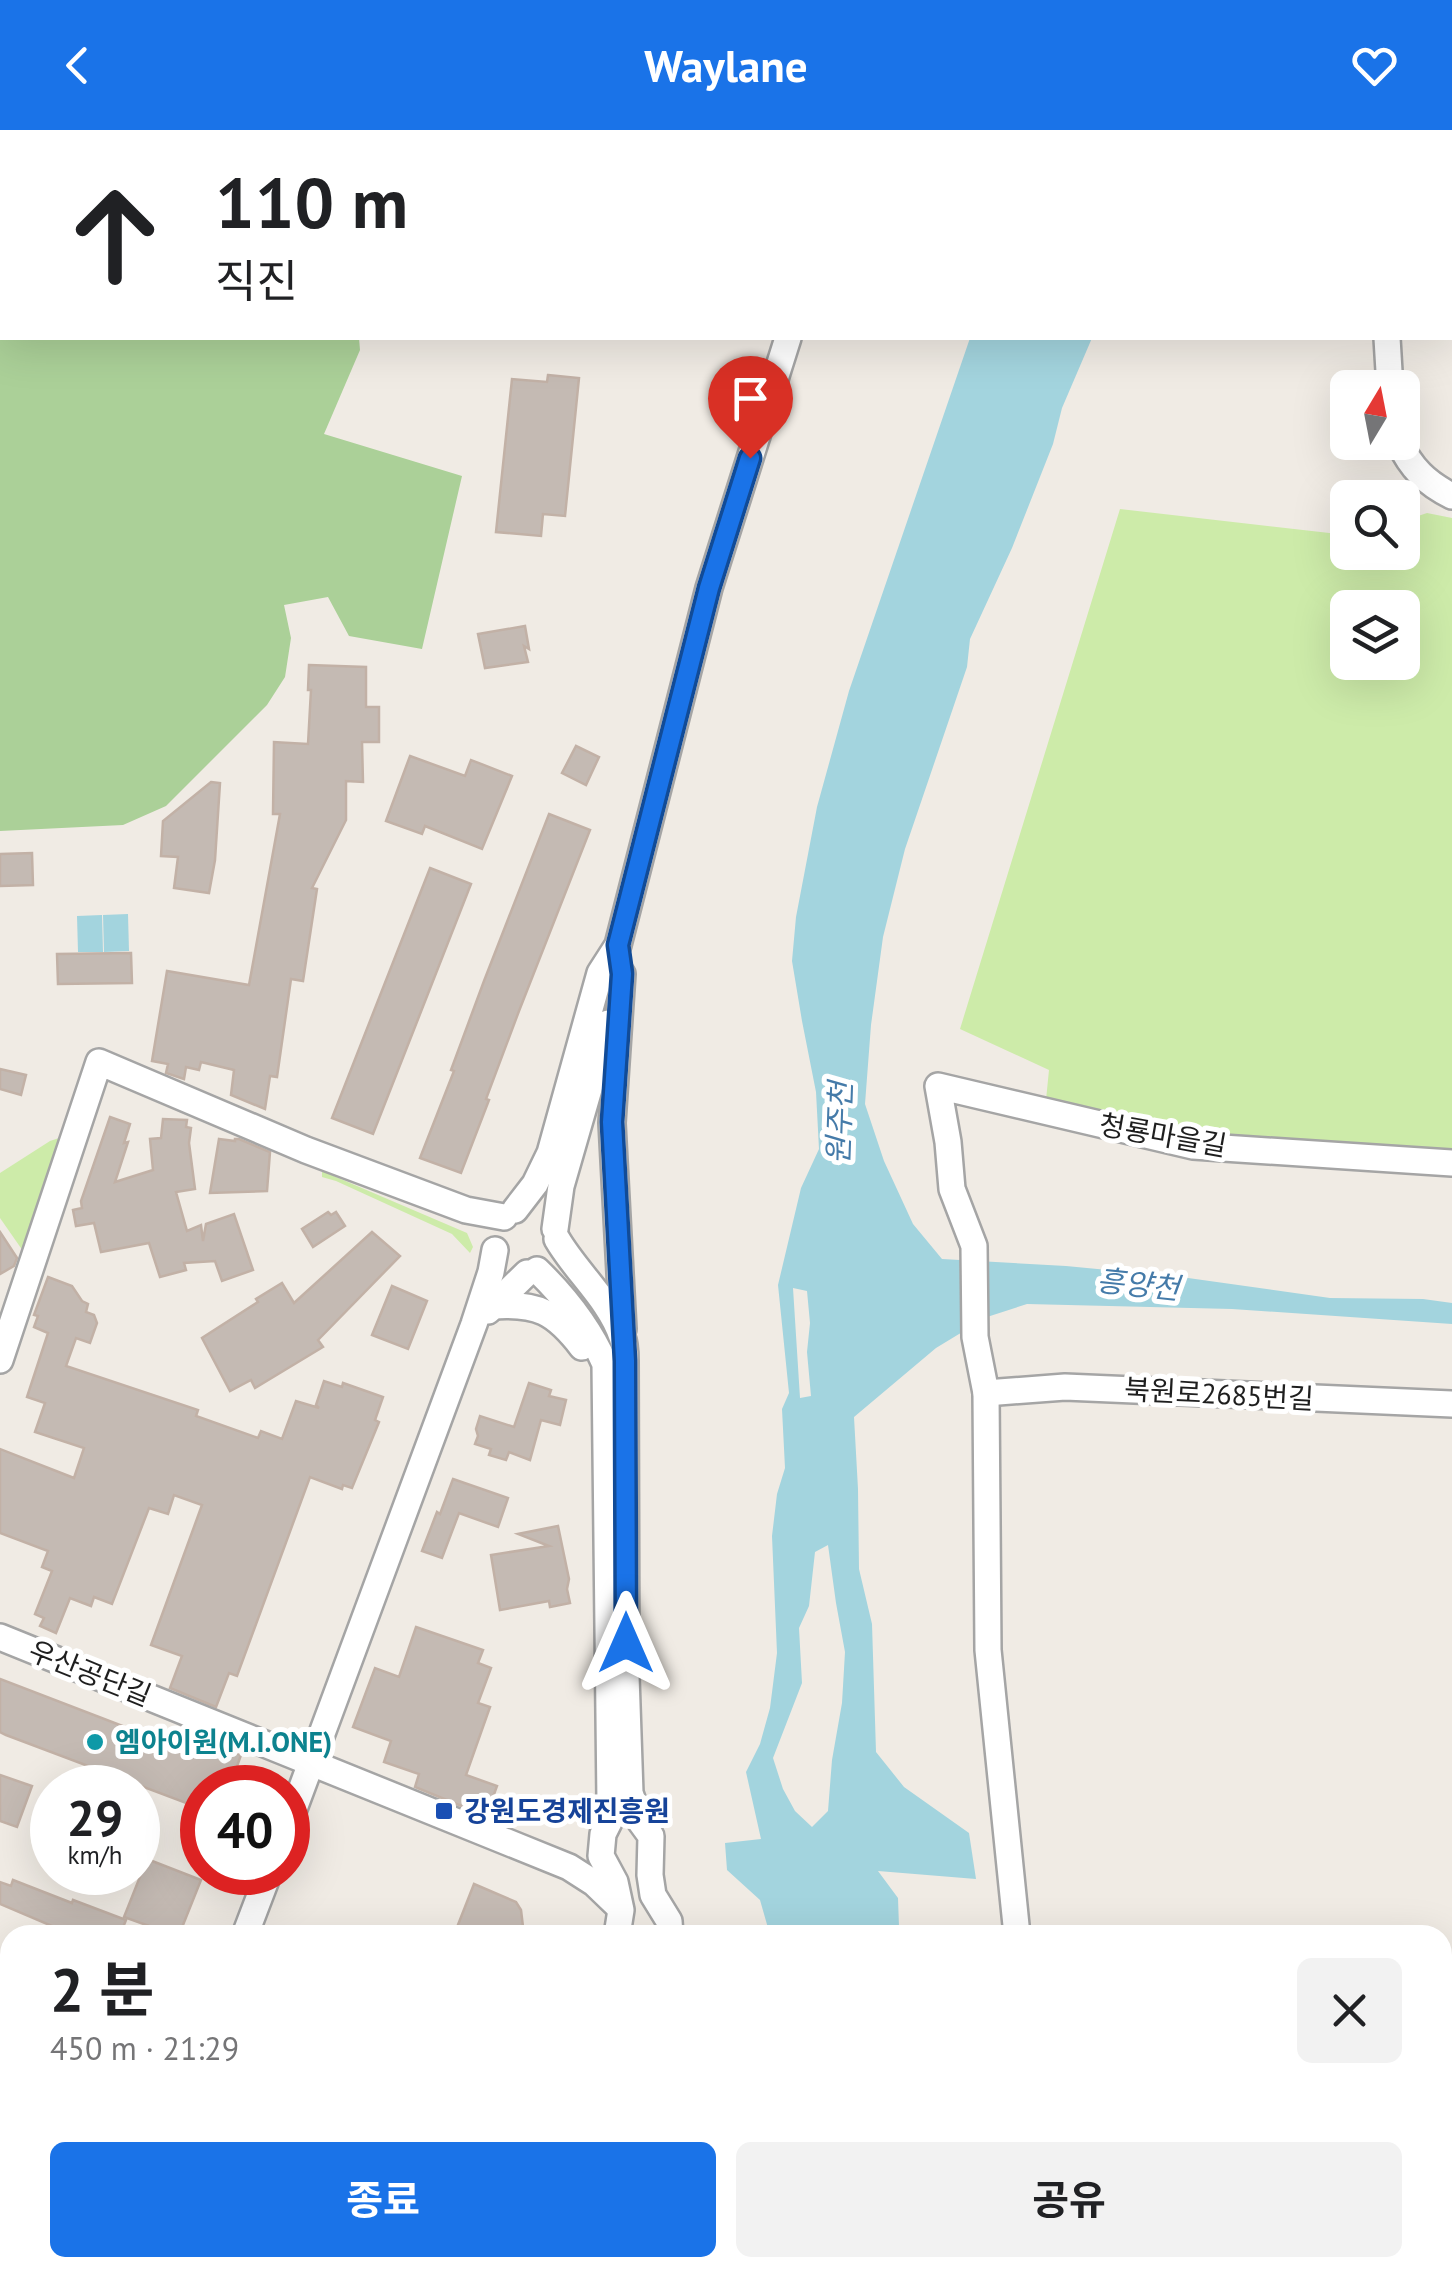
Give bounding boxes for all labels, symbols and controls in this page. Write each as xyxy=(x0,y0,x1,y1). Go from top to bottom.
text: Waylane xyxy=(644,36,808,94)
icon: back xyxy=(50,38,105,93)
icon: heart xyxy=(1347,38,1402,93)
text: 110 m xyxy=(215,157,408,247)
icon: ahead xyxy=(50,170,180,300)
text: 직진 xyxy=(215,251,298,309)
pin xyxy=(708,356,793,459)
north arrow xyxy=(1330,370,1420,460)
map controls xyxy=(1330,370,1420,680)
icon: arrive xyxy=(723,371,778,426)
button: search xyxy=(1330,480,1420,570)
button: layers xyxy=(1330,590,1420,680)
water label: 원주천 xyxy=(818,1078,860,1165)
street label: 청룡마을길 xyxy=(1096,1105,1230,1164)
water label: 흥양천 xyxy=(1095,1260,1185,1308)
street label: 북원로2685번길 xyxy=(1123,1370,1315,1417)
position arrow xyxy=(574,1591,678,1695)
street label: 우산공단길 xyxy=(24,1631,157,1714)
place label: 엠아이원(M.I.ONE) xyxy=(115,1723,332,1760)
marker: 엠아이원(M.I.ONE) xyxy=(84,1731,106,1753)
speed limit sign: 40 xyxy=(180,1765,310,1895)
text: 29 xyxy=(67,1785,123,1850)
place label: 강원도경제진흥원 xyxy=(464,1792,670,1829)
marker: 강원도경제진흥원 xyxy=(433,1800,455,1822)
text: km/h xyxy=(68,1839,122,1871)
text: 2 분 xyxy=(50,1950,154,2028)
button: close xyxy=(1297,1958,1402,2063)
text: 450 m · 21:29 xyxy=(50,2027,239,2069)
button: 종료 xyxy=(50,2142,716,2257)
button: 공유 xyxy=(736,2142,1402,2257)

